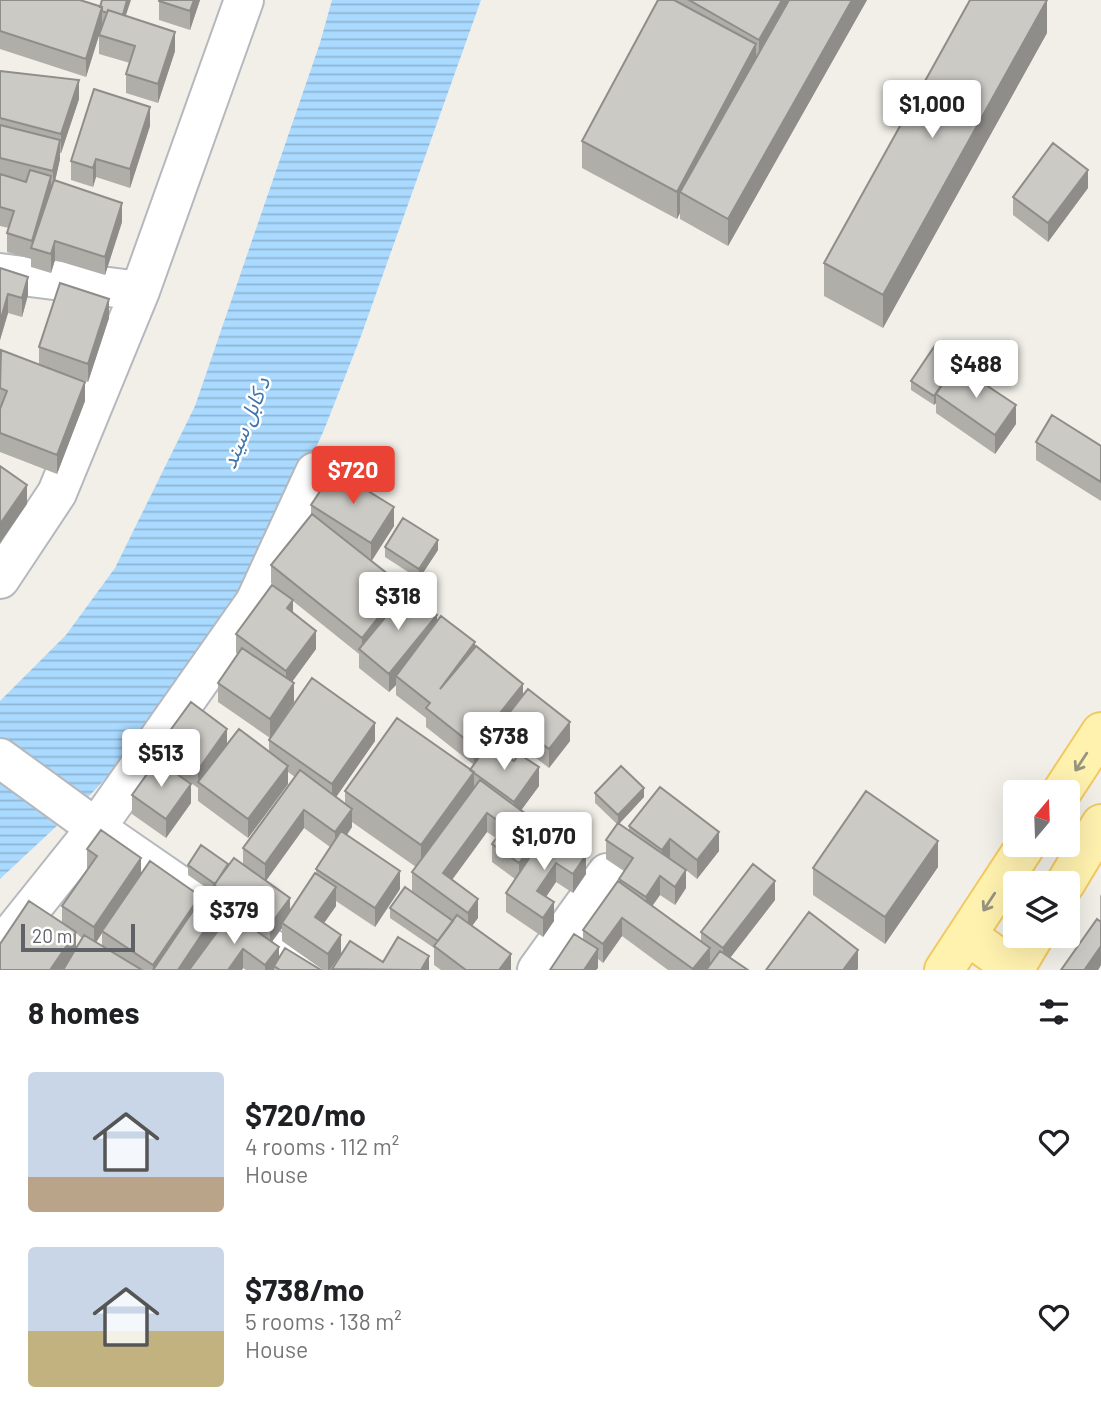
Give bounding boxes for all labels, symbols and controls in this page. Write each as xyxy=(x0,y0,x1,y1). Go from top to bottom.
pin: $1,000 xyxy=(875,80,989,140)
text: $1,000 xyxy=(899,89,965,117)
pin: $488 xyxy=(935,340,1017,400)
text: $488 xyxy=(950,349,1002,377)
water label: د کابل سيند xyxy=(215,372,276,472)
pin: $720 xyxy=(312,447,394,506)
text: $720 xyxy=(328,455,378,483)
pin: $318 xyxy=(357,572,439,632)
text: $318 xyxy=(375,581,421,609)
pin: $738 xyxy=(463,712,545,772)
text: $738 xyxy=(479,721,529,749)
pin: $513 xyxy=(120,730,202,789)
text: $513 xyxy=(138,738,184,766)
one-way arrow xyxy=(1074,752,1088,771)
north arrow xyxy=(1003,780,1080,858)
map controls xyxy=(1003,780,1080,948)
pin: $1,070 xyxy=(487,812,601,872)
text: $1,070 xyxy=(512,821,576,849)
button: layers xyxy=(1003,871,1080,948)
pin: $379 xyxy=(193,886,275,946)
one-way arrow xyxy=(981,892,996,911)
text: $379 xyxy=(209,895,259,923)
scale bar xyxy=(21,921,135,953)
text: 20 m xyxy=(32,924,72,947)
icon: filters xyxy=(1035,993,1073,1031)
text: 8 homes xyxy=(28,994,139,1030)
text: $720/mo xyxy=(245,1096,366,1132)
icon: home xyxy=(84,1100,168,1184)
icon: heart xyxy=(1035,1123,1073,1161)
text: 4 rooms · 112 m² xyxy=(245,1132,399,1160)
text: House xyxy=(245,1160,308,1188)
text: $738/mo xyxy=(245,1271,364,1307)
icon: home xyxy=(84,1275,168,1359)
icon: heart xyxy=(1035,1298,1073,1336)
text: 5 rooms · 138 m² xyxy=(245,1307,402,1335)
text: House xyxy=(245,1335,308,1363)

